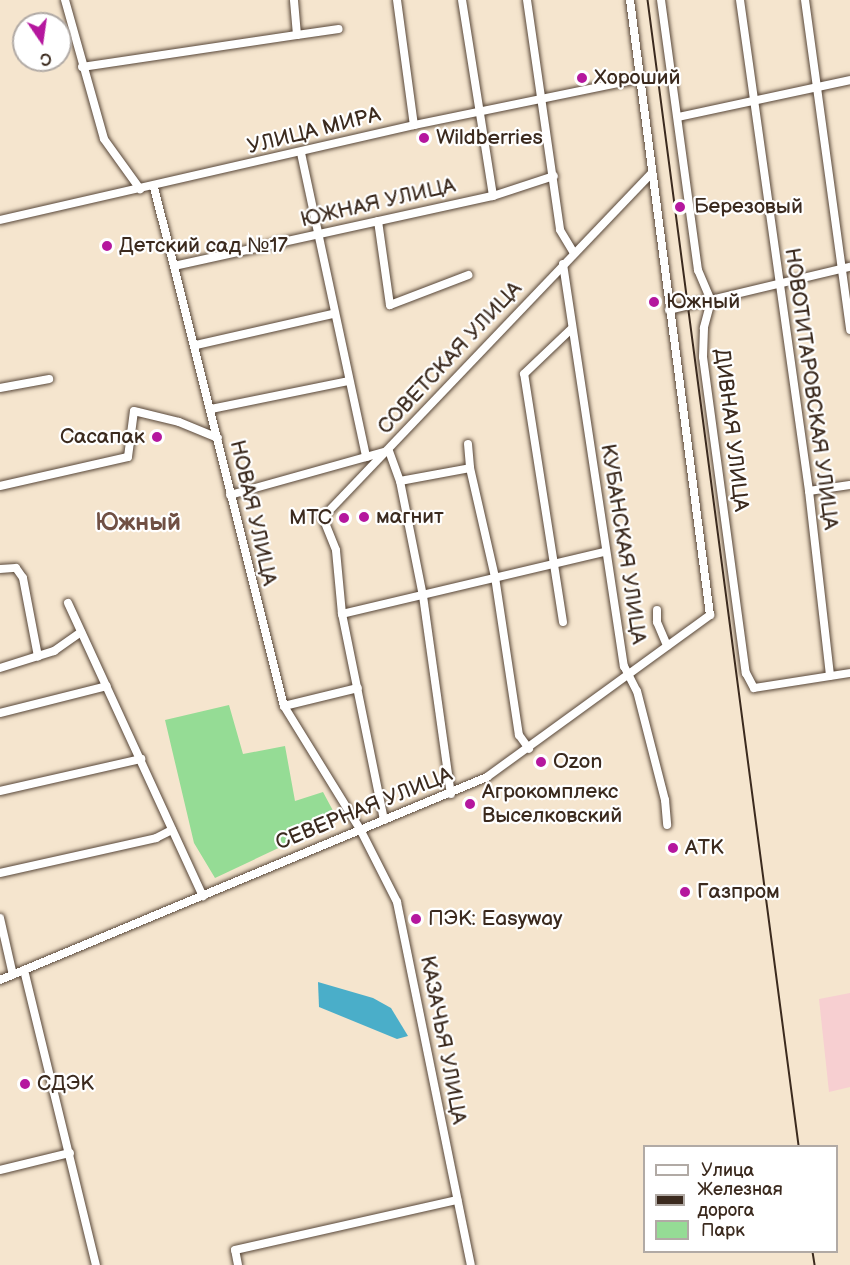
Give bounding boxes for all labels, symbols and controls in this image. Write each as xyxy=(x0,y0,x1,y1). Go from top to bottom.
north arrow xyxy=(12,12,72,72)
text: С xyxy=(38,48,53,69)
place label: Хороший xyxy=(594,65,680,91)
marker: Хороший xyxy=(575,71,589,85)
street label: УЛИЦА МИРА xyxy=(245,102,383,160)
place label: Wildberries xyxy=(436,125,543,151)
marker: Wildberries xyxy=(417,131,431,145)
street label: ЮЖНАЯ УЛИЦА xyxy=(298,173,458,233)
place label: Березовый xyxy=(694,194,803,220)
marker: Березовый xyxy=(671,198,689,216)
place label: Детский сад №17 xyxy=(119,233,288,259)
marker: Детский сад №17 xyxy=(100,239,114,253)
street label: НОВОТИТАРОВСКАЯ УЛИЦА xyxy=(779,246,843,532)
street label: СОВЕТСКАЯ УЛИЦА xyxy=(373,276,527,440)
place label: Южный xyxy=(666,289,740,315)
marker: Южный xyxy=(647,295,661,309)
street label: ДИВНАЯ УЛИЦА xyxy=(709,347,753,513)
place label: Сасапак xyxy=(60,424,145,450)
marker: Сасапак xyxy=(150,430,164,444)
street label: НОВАЯ УЛИЦА xyxy=(224,438,282,588)
street label: КУБАНСКАЯ УЛИЦА xyxy=(595,442,651,646)
place label: магнит xyxy=(376,504,444,530)
place label: МТС xyxy=(289,505,332,531)
district label: Южный xyxy=(95,509,181,537)
marker: магнит xyxy=(357,510,371,524)
marker: МТС xyxy=(337,511,351,525)
place label: Ozon xyxy=(553,749,602,775)
marker: Ozon xyxy=(534,755,548,769)
street label: СЕВЕРНАЯ УЛИЦА xyxy=(272,762,456,856)
place label: Агрокомплекс Выселковский xyxy=(482,779,622,829)
marker: Агрокомплекс Выселковский xyxy=(463,797,477,811)
place label: АТК xyxy=(685,835,723,861)
marker: АТК xyxy=(666,841,680,855)
place label: Газпром xyxy=(697,879,780,905)
marker: Газпром xyxy=(678,885,692,899)
place label: ПЭК: Easyway xyxy=(428,906,563,932)
marker: ПЭК: Easyway xyxy=(409,912,423,926)
street label: КАЗАЧЬЯ УЛИЦА xyxy=(414,954,472,1126)
place label: СДЭК xyxy=(37,1071,94,1097)
marker: СДЭК xyxy=(18,1077,32,1091)
legend xyxy=(643,1145,838,1253)
text: Улица xyxy=(701,1160,754,1181)
text: Железная дорога xyxy=(697,1179,783,1221)
text: Парк xyxy=(701,1220,745,1241)

